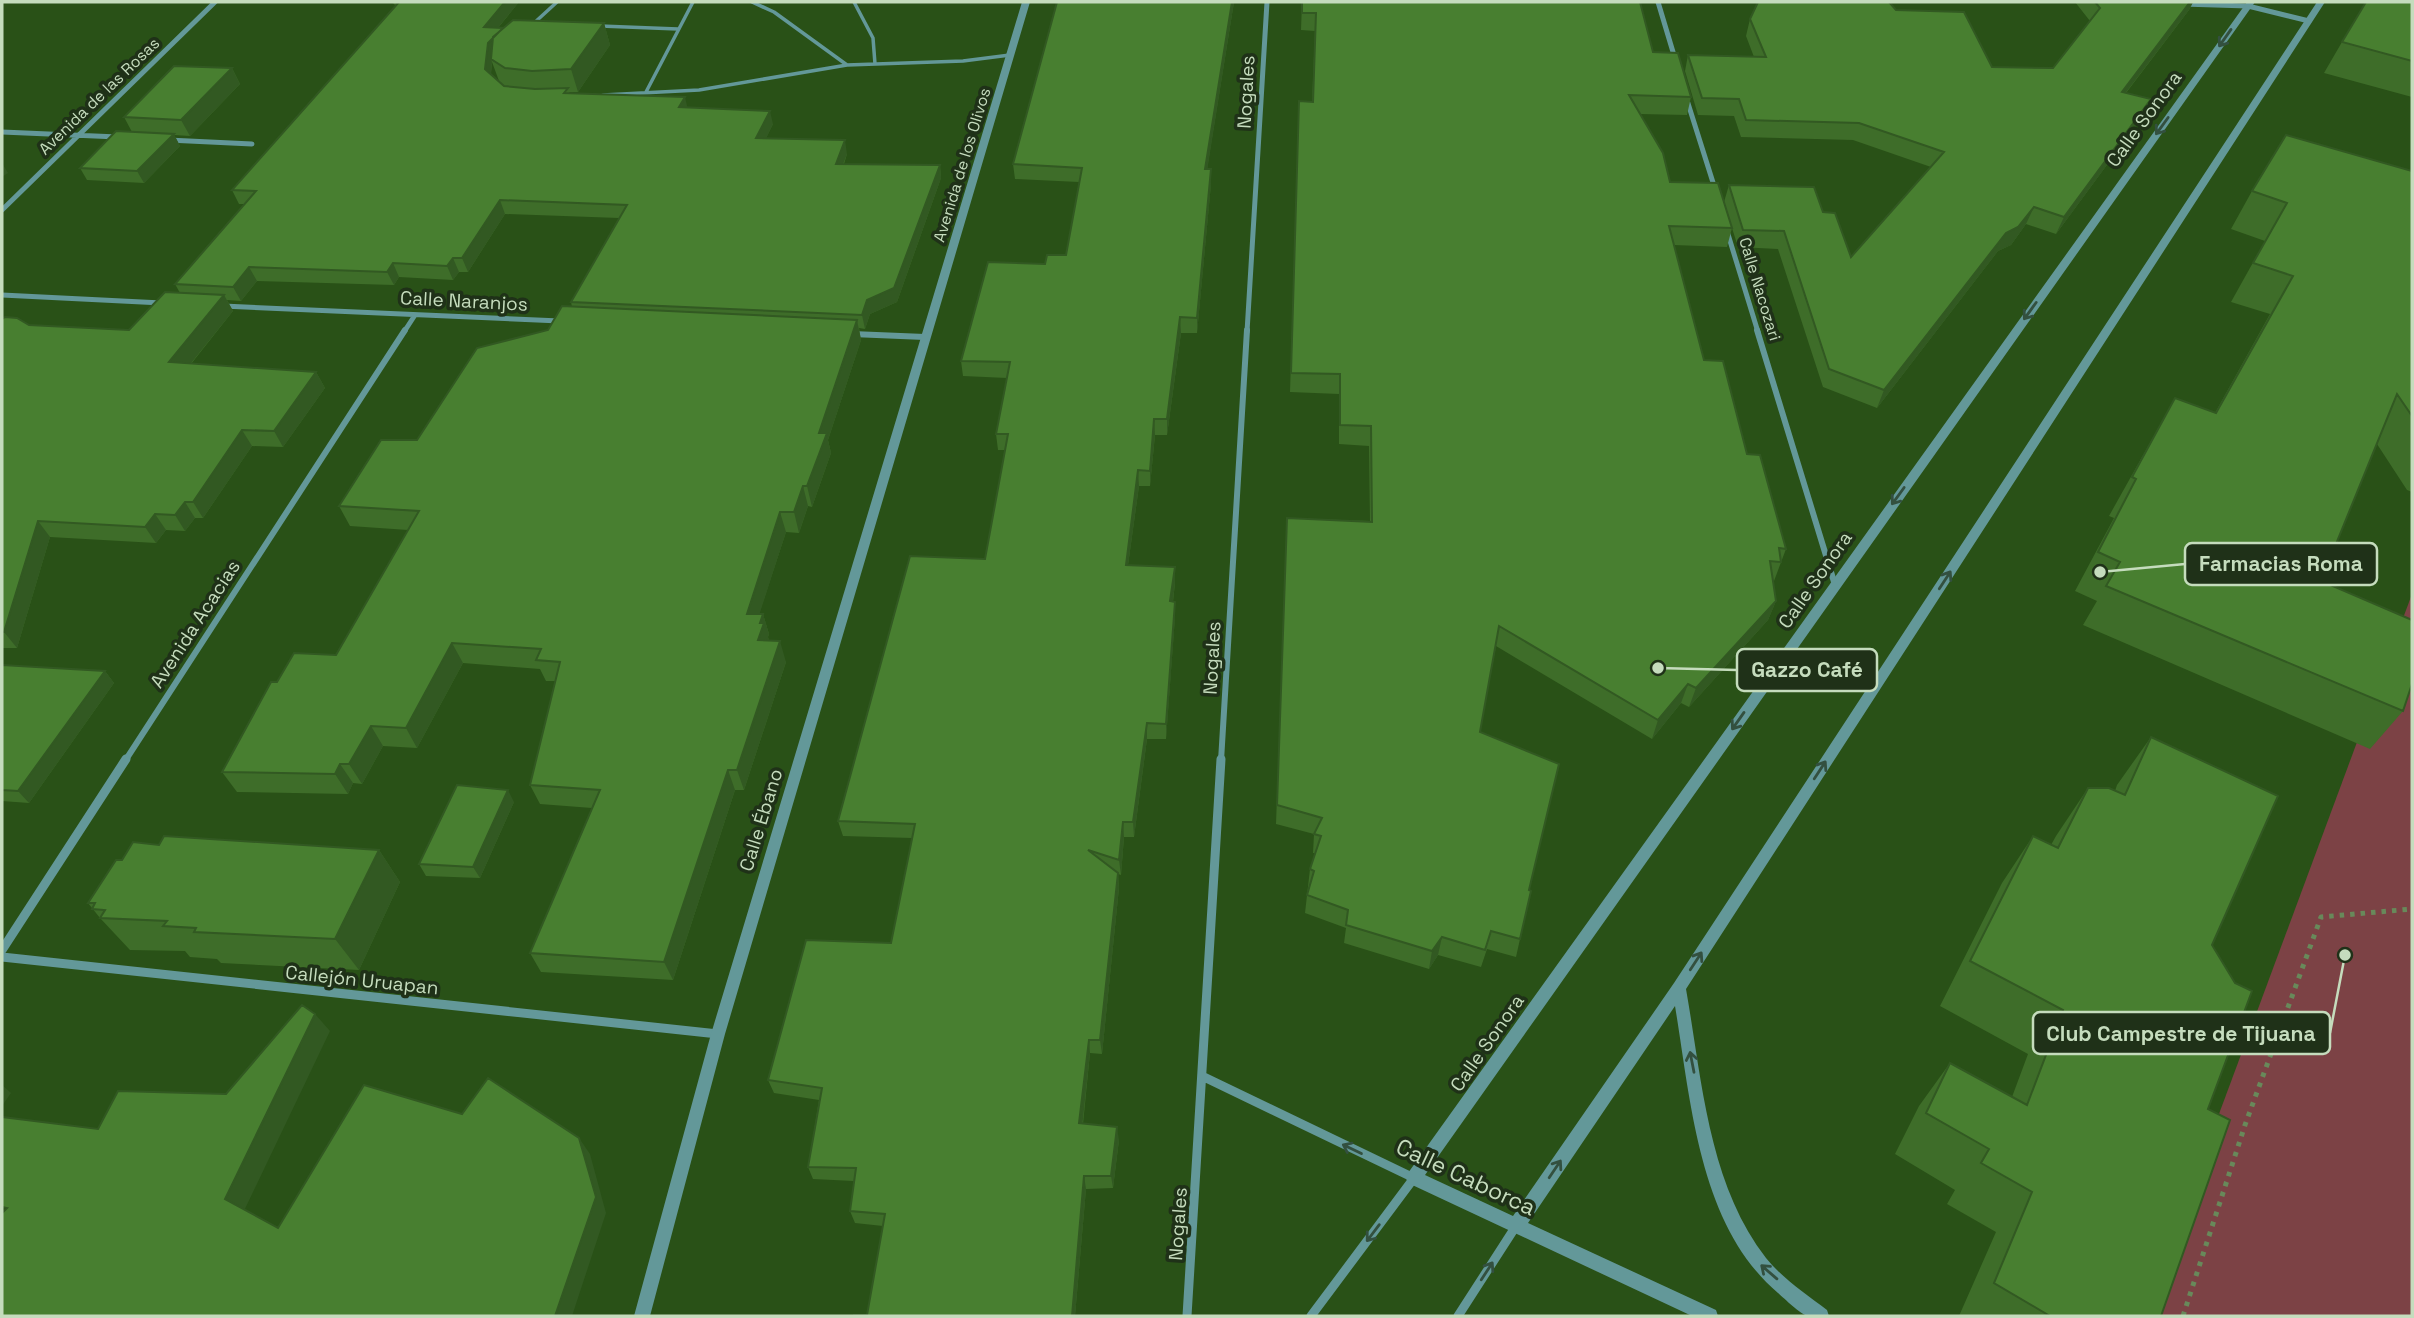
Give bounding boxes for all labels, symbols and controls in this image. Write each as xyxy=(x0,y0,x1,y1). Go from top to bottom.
one-way arrow xyxy=(2218,28,2232,47)
street label: Avenida de las Rosas xyxy=(34,33,164,159)
street label: Nogales xyxy=(1232,55,1260,129)
street label: Calle Sonora xyxy=(2101,66,2187,172)
street label: Avenida de los Olivos xyxy=(929,85,995,245)
one-way arrow xyxy=(2155,116,2170,135)
street label: Calle Nacozari xyxy=(1734,235,1786,343)
street label: Calle Naranjos xyxy=(399,285,529,317)
one-way arrow xyxy=(2023,301,2037,320)
one-way arrow xyxy=(1891,486,1905,505)
street label: Calle Sonora xyxy=(1772,526,1858,633)
callout: Farmacias Roma xyxy=(2185,543,2377,585)
text: Farmacias Roma xyxy=(2199,550,2363,577)
street label: Avenida Acacias xyxy=(144,555,246,693)
one-way arrow xyxy=(1937,571,1952,590)
street label: Nogales xyxy=(1198,621,1226,695)
callout: Gazzo Café xyxy=(1737,649,1877,691)
text: Gazzo Café xyxy=(1751,656,1863,683)
one-way arrow xyxy=(1731,711,1745,730)
one-way arrow xyxy=(1814,761,1828,781)
street label: Calle Ébano xyxy=(734,766,788,874)
one-way arrow xyxy=(1689,952,1704,971)
street label: Callejón Uruapan xyxy=(284,960,440,1000)
street label: Calle Sonora xyxy=(1444,989,1530,1096)
callout: Club Campestre de Tijuana xyxy=(2033,1012,2330,1054)
text: Club Campestre de Tijuana xyxy=(2046,1020,2316,1047)
one-way arrow xyxy=(1685,1051,1699,1074)
street label: Calle Caborca xyxy=(1391,1131,1541,1223)
one-way arrow xyxy=(1342,1142,1363,1156)
one-way arrow xyxy=(1548,1160,1562,1180)
street label: Nogales xyxy=(1163,1187,1193,1261)
one-way arrow xyxy=(1366,1223,1381,1242)
one-way arrow xyxy=(1480,1262,1494,1281)
one-way arrow xyxy=(1760,1264,1778,1280)

